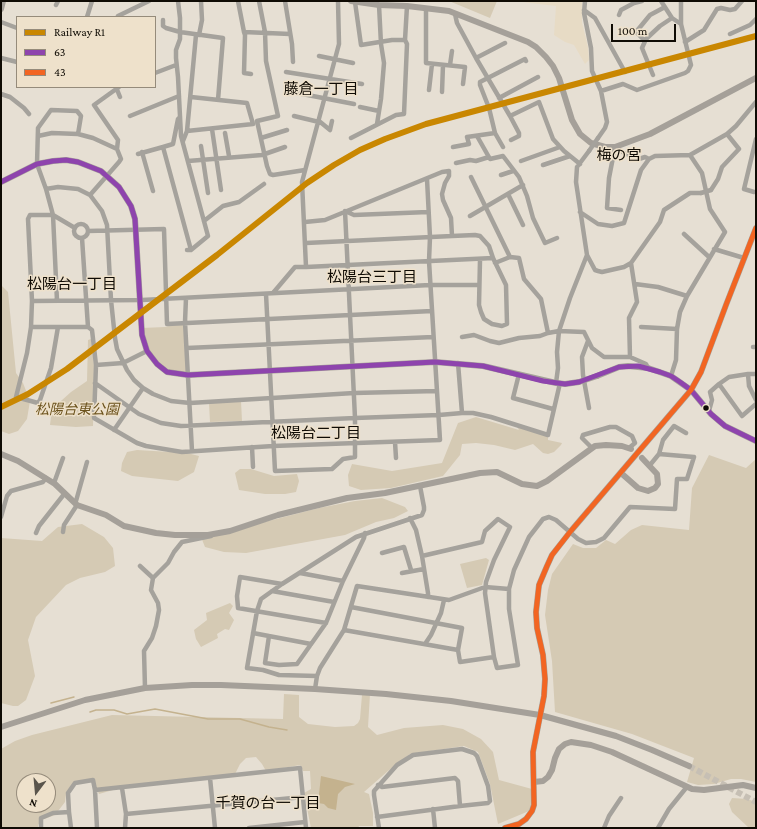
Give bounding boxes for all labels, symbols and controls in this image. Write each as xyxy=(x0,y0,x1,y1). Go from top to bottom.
legend xyxy=(16,16,156,88)
scale bar xyxy=(613,16,678,42)
text: 100 m xyxy=(618,24,647,38)
text: Railway R1 xyxy=(54,25,105,39)
text: 63 xyxy=(54,45,65,59)
text: 43 xyxy=(54,65,66,79)
district label: 藤倉一丁目 xyxy=(284,80,358,98)
district label: 梅の宮 xyxy=(597,146,641,164)
district label: 松陽台三丁目 xyxy=(327,268,417,286)
district label: 松陽台一丁目 xyxy=(27,275,117,293)
park label: 松陽台東公園 xyxy=(35,402,119,418)
unlabelled marker xyxy=(701,403,711,413)
district label: 松陽台二丁目 xyxy=(271,424,361,442)
north arrow xyxy=(16,773,56,813)
district label: 千賀の台一丁目 xyxy=(216,794,320,812)
text: N xyxy=(28,797,38,810)

